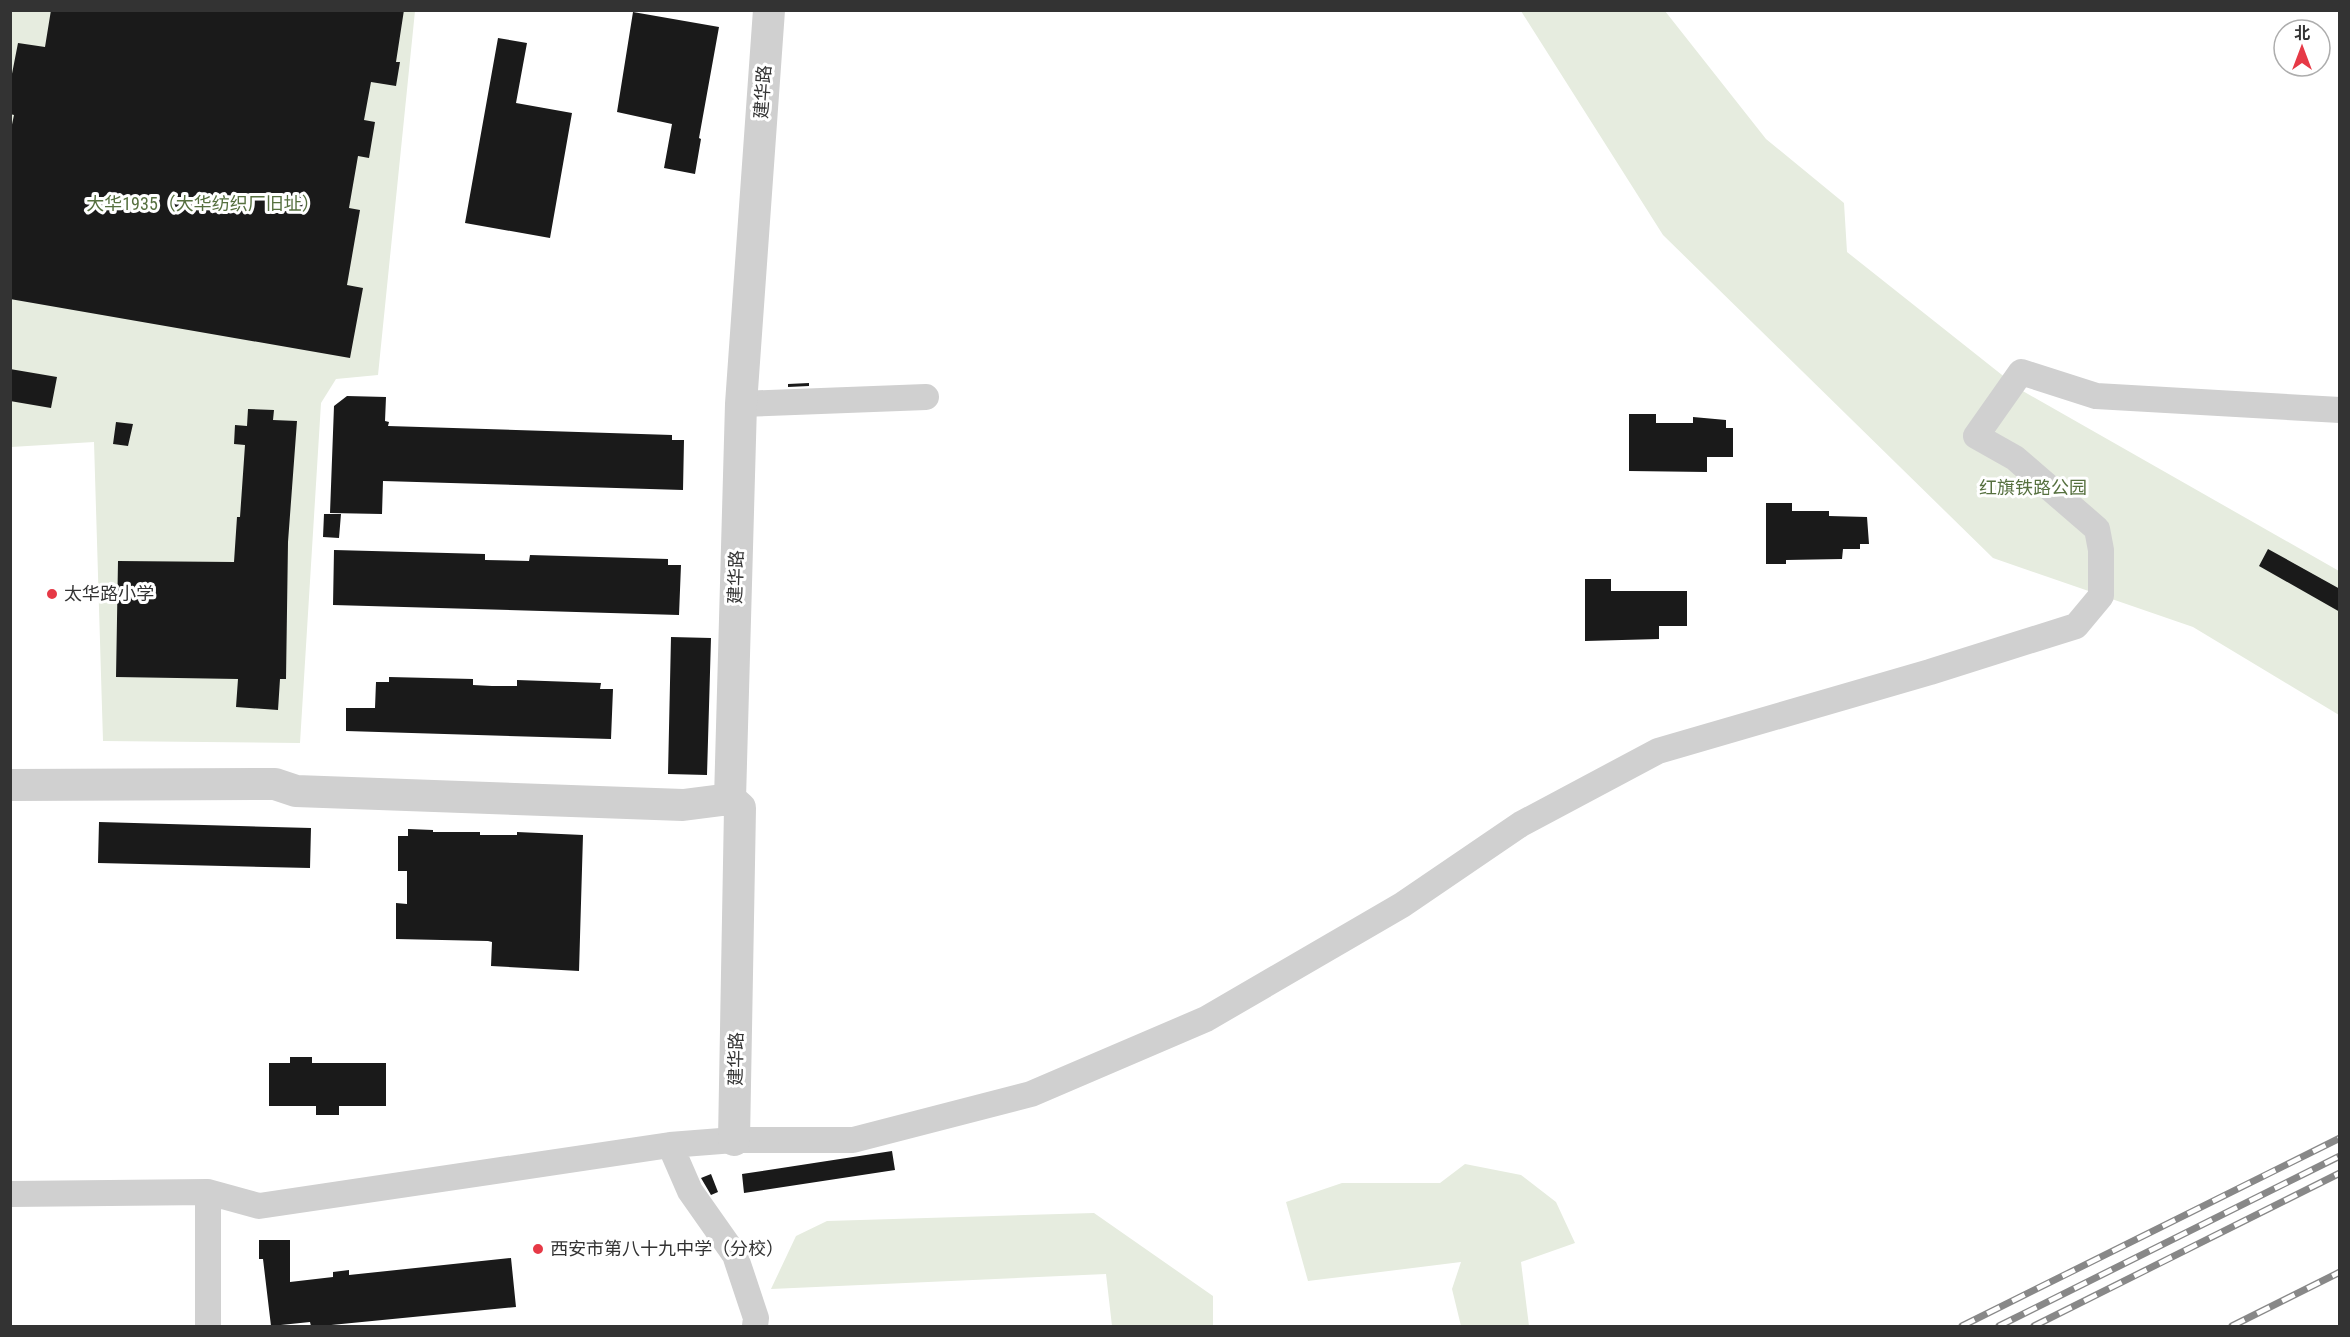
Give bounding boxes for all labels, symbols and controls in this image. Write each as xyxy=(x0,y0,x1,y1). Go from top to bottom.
north arrow xyxy=(2272,18,2332,78)
text: 北 xyxy=(2294,24,2310,43)
street label: 建华路 xyxy=(750,64,775,120)
park label: 大华1935（大华纺织厂旧址） xyxy=(86,193,320,214)
park label: 红旗铁路公园 xyxy=(1979,477,2087,498)
street label: 建华路 xyxy=(724,550,747,604)
place label: 太华路小学 xyxy=(64,583,154,604)
marker: 太华路小学 xyxy=(45,587,59,601)
street label: 建华路 xyxy=(725,1032,746,1086)
place label: 西安市第八十九中学（分校） xyxy=(550,1238,784,1259)
marker: 西安市第八十九中学（分校） xyxy=(531,1242,545,1256)

